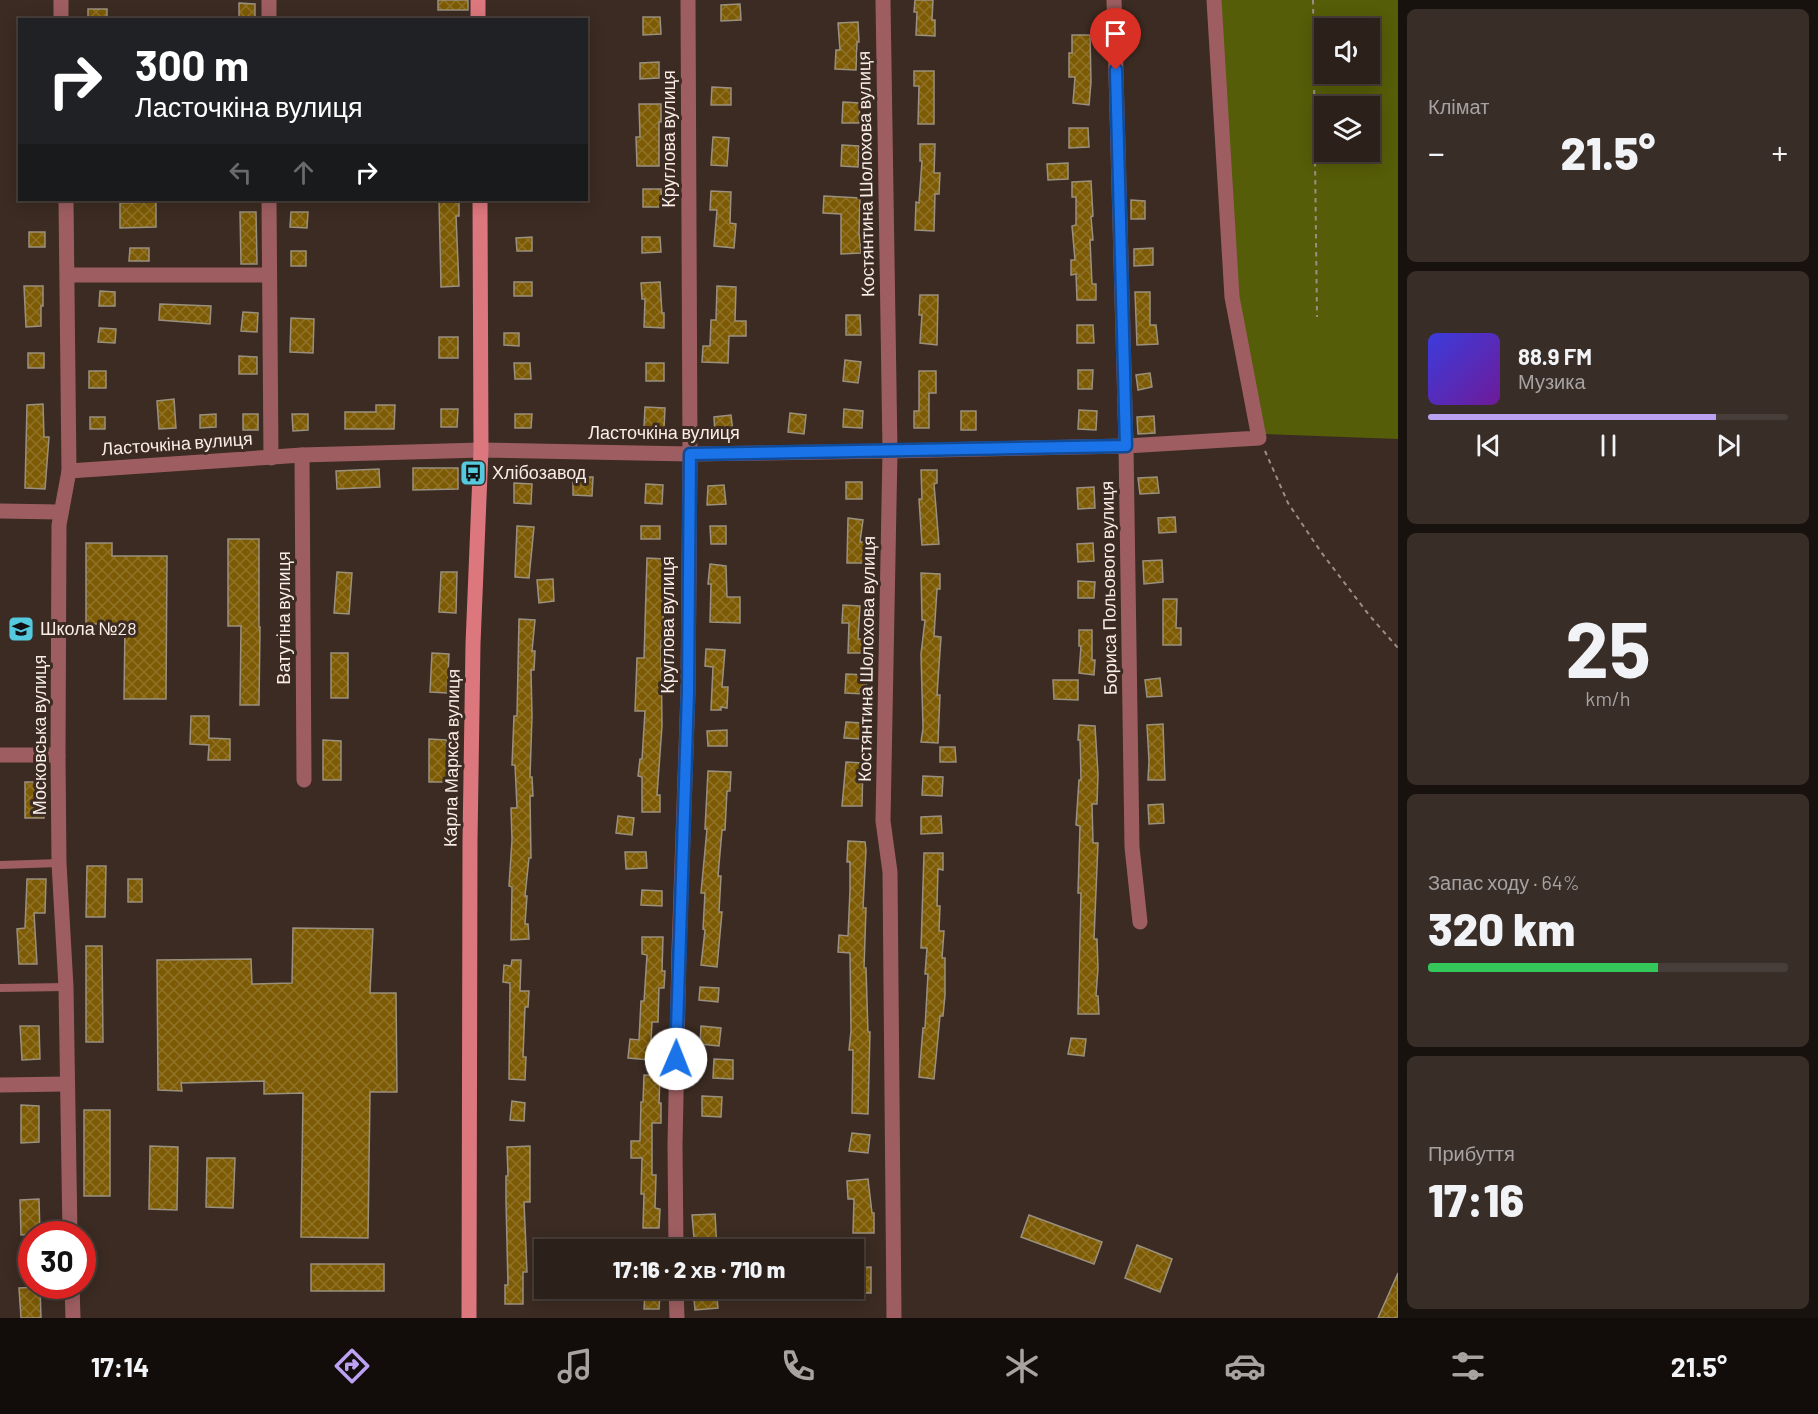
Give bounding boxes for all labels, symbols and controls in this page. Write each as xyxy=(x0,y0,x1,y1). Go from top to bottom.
pin xyxy=(1090,8,1141,70)
icon: arrive xyxy=(1099,17,1132,50)
map controls xyxy=(1314,18,1380,162)
button: sound xyxy=(1314,18,1380,84)
text: 300 m xyxy=(135,39,249,89)
icon: right xyxy=(36,42,114,120)
street label: Костянтина Шолохова вулиця xyxy=(852,51,878,297)
street label: Круглова вулиця xyxy=(657,70,679,208)
text: Ласточкіна вулиця xyxy=(135,90,363,122)
text: Клімат xyxy=(1428,94,1489,118)
button: layers xyxy=(1314,96,1380,162)
text: 21.5° xyxy=(1561,125,1655,179)
text: − xyxy=(1428,132,1445,172)
text: + xyxy=(1772,132,1788,172)
icon: left xyxy=(224,156,257,189)
icon: ahead xyxy=(287,156,320,189)
icon: right xyxy=(350,156,383,189)
text: 88.9 FM xyxy=(1518,343,1592,369)
text: Музика xyxy=(1518,369,1586,393)
street label: Ласточкіна вулиця xyxy=(588,421,740,443)
street label: Ласточкіна вулиця xyxy=(101,427,253,459)
icon: previous xyxy=(1472,429,1505,462)
icon: pause xyxy=(1592,429,1625,462)
icon: next xyxy=(1712,429,1745,462)
bus stop icon: Хлібозавод xyxy=(458,458,488,488)
place label: Хлібозавод xyxy=(492,461,587,483)
street label: Бориса Польового вулиця xyxy=(1095,481,1121,695)
street label: Костянтина Шолохова вулиця xyxy=(853,536,879,782)
street label: Ватутіна вулиця xyxy=(272,551,294,685)
street label: Круглова вулиця xyxy=(656,556,678,694)
text: 25 xyxy=(1565,600,1651,694)
school or university icon: Школа №28 xyxy=(6,614,36,644)
place label: Школа №28 xyxy=(40,617,137,639)
street label: Московська вулиця xyxy=(28,655,50,815)
street label: Карла Маркса вулиця xyxy=(438,669,464,847)
text: km/h xyxy=(1585,686,1631,710)
text: Запас ходу · 64% xyxy=(1428,870,1580,894)
text: 320 km xyxy=(1428,901,1575,955)
position arrow xyxy=(644,1027,708,1091)
text: Прибуття xyxy=(1428,1141,1515,1165)
text: 17:16 xyxy=(1428,1172,1524,1226)
speed limit sign: 30 xyxy=(18,1221,96,1299)
text: 17:16 · 2 хв · 710 m xyxy=(613,1256,785,1282)
icon: directions xyxy=(331,1345,373,1387)
icon: music xyxy=(554,1345,596,1387)
icon: phone xyxy=(777,1345,819,1387)
icon: climate xyxy=(1001,1345,1043,1387)
icon: car xyxy=(1224,1345,1266,1387)
icon: filters xyxy=(1447,1345,1489,1387)
text: 17:14 xyxy=(91,1350,149,1382)
text: 21.5° xyxy=(1671,1350,1727,1382)

